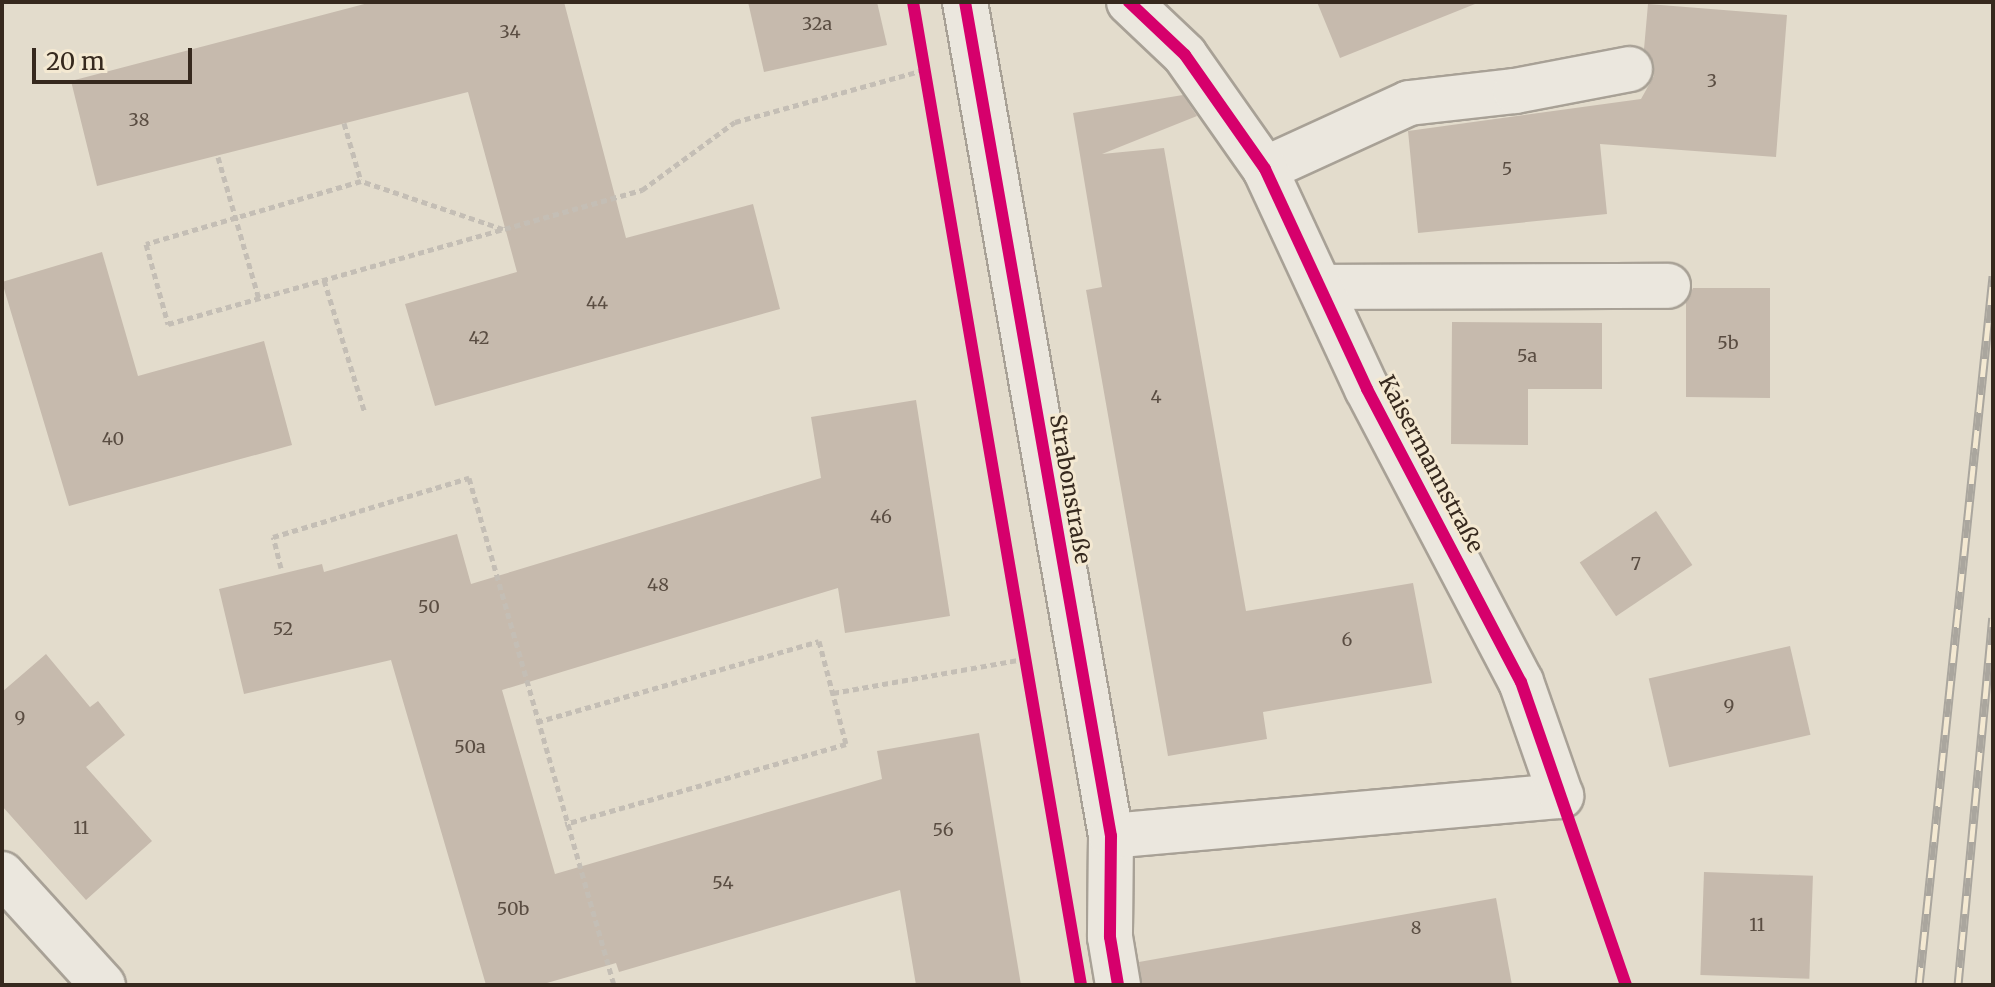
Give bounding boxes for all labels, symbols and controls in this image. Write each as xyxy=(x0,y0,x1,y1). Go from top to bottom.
house number: 32a xyxy=(802,13,832,35)
house number: 34 xyxy=(499,21,521,43)
scale bar xyxy=(36,32,196,82)
text: 20 m xyxy=(46,46,105,77)
house number: 3 xyxy=(1707,70,1717,92)
house number: 38 xyxy=(129,109,149,131)
house number: 5 xyxy=(1502,158,1512,180)
house number: 44 xyxy=(586,292,608,314)
house number: 42 xyxy=(469,327,489,349)
house number: 5b xyxy=(1717,332,1739,354)
house number: 5a xyxy=(1517,345,1537,367)
street label: Kaisermannstraße xyxy=(1373,371,1489,557)
house number: 4 xyxy=(1150,386,1162,408)
street label: Strabonstraße xyxy=(1044,412,1096,566)
house number: 40 xyxy=(102,428,124,450)
house number: 46 xyxy=(870,506,892,528)
house number: 7 xyxy=(1631,553,1641,575)
house number: 48 xyxy=(647,574,669,596)
house number: 50 xyxy=(418,596,440,618)
house number: 52 xyxy=(273,618,293,640)
house number: 6 xyxy=(1342,629,1352,651)
house number: 9 xyxy=(1724,695,1734,717)
house number: 9 xyxy=(15,707,25,729)
house number: 50a xyxy=(454,736,486,758)
house number: 11 xyxy=(73,817,89,839)
house number: 56 xyxy=(932,819,954,841)
house number: 54 xyxy=(712,872,734,894)
house number: 50b xyxy=(497,898,529,920)
house number: 11 xyxy=(1749,914,1765,936)
house number: 8 xyxy=(1411,917,1421,939)

